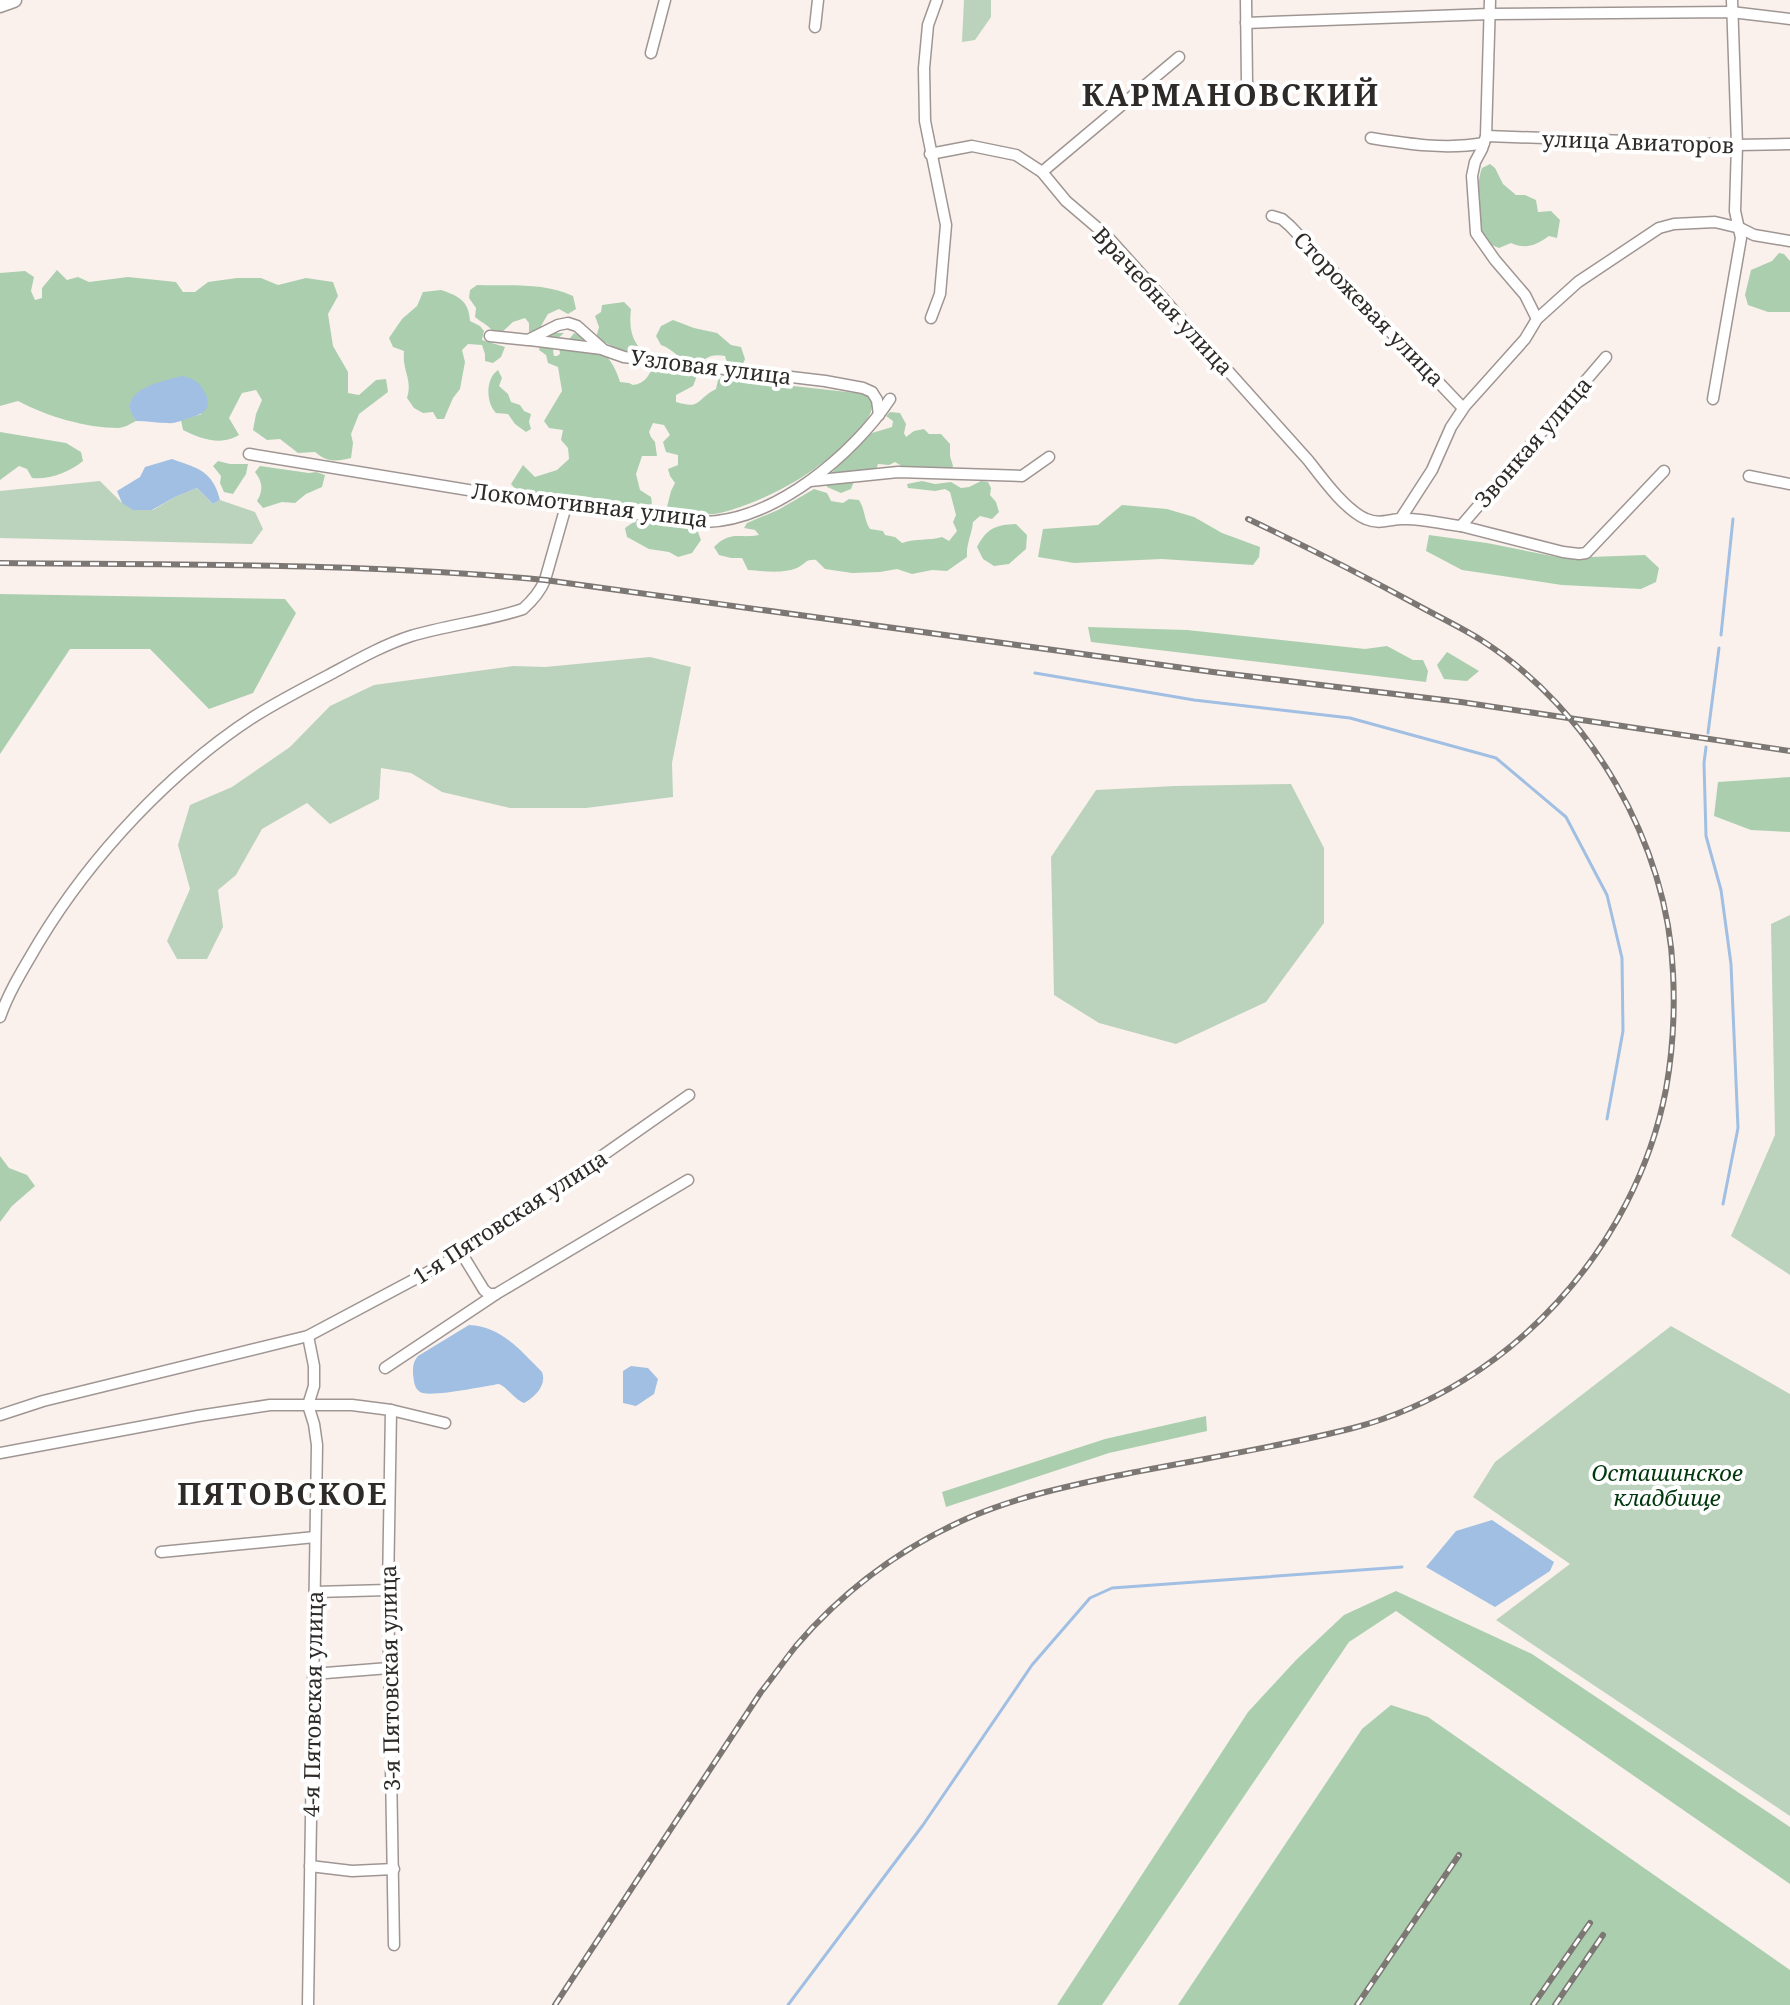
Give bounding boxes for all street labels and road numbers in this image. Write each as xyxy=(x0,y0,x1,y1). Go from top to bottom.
street label: улица Авиаторов xyxy=(1542,123,1734,159)
street label: Врачебная улица xyxy=(1087,220,1240,381)
street label: Сторожевая улица xyxy=(1288,224,1452,392)
street label: Узловая улица xyxy=(629,341,793,391)
street label: Звонкая улица xyxy=(1467,369,1598,513)
street label: Локомотивная улица xyxy=(470,475,710,533)
street label: 1-я Пятовская улица xyxy=(406,1142,613,1290)
street label: 3-я Пятовская улица xyxy=(372,1565,406,1791)
street label: 4-я Пятовская улица xyxy=(295,1591,329,1817)

